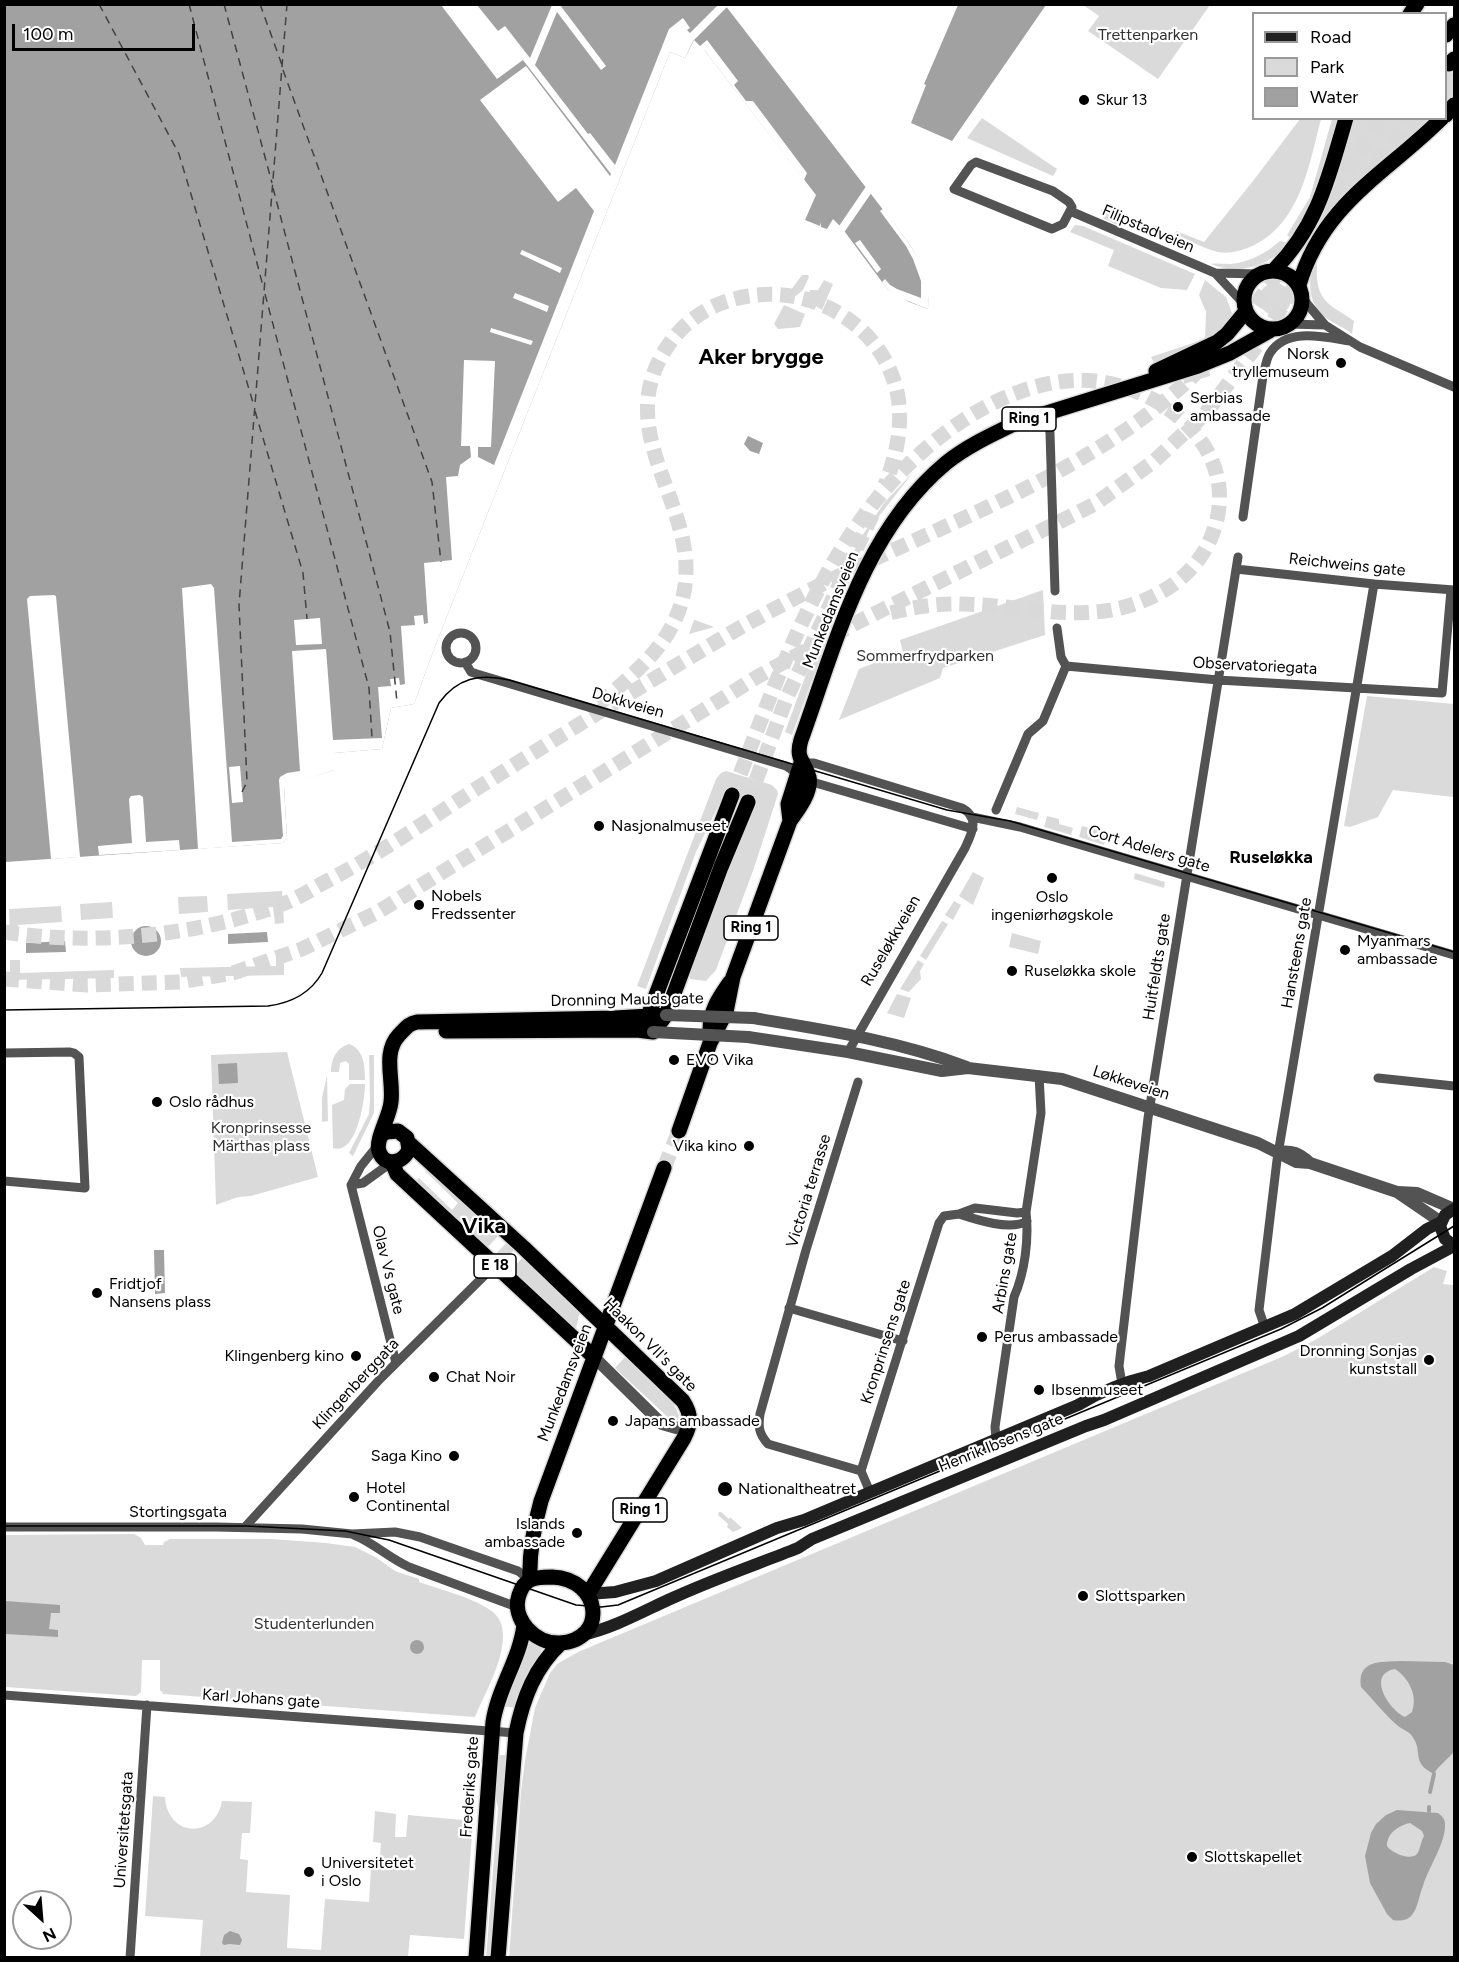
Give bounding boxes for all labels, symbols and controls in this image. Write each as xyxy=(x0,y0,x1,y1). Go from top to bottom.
scale bar xyxy=(15,12,198,50)
legend xyxy=(1252,12,1447,120)
text: 100 m xyxy=(23,23,73,45)
park label: Trettenparken xyxy=(1098,25,1198,45)
text: Road xyxy=(1310,26,1351,48)
text: Park xyxy=(1310,56,1344,78)
text: Water xyxy=(1310,86,1358,108)
place label: Skur 13 xyxy=(1096,90,1147,110)
marker: Skur 13 xyxy=(1077,93,1091,107)
street label: Filipstadveien xyxy=(1099,201,1197,257)
place label: Norsk tryllemuseum xyxy=(1232,344,1329,382)
district label: Aker brygge xyxy=(698,345,824,371)
marker: Norsk tryllemuseum xyxy=(1334,356,1348,370)
place label: Serbias ambassade xyxy=(1190,388,1270,426)
marker: Serbias ambassade xyxy=(1171,400,1185,414)
road number: Ring 1 xyxy=(1002,407,1056,431)
street label: Munkedamsveien xyxy=(799,549,863,671)
street label: Reichweins gate xyxy=(1288,549,1406,581)
park label: Sommerfrydparken xyxy=(856,646,994,666)
street label: Observatoriegata xyxy=(1192,653,1318,679)
street label: Dokkveien xyxy=(590,684,666,722)
place label: Nasjonalmuseet xyxy=(611,816,727,836)
marker: Nasjonalmuseet xyxy=(592,819,606,833)
street label: Cort Adelers gate xyxy=(1086,821,1212,877)
district label: Ruseløkka xyxy=(1229,847,1313,869)
marker: Oslo ingeniørhøgskole xyxy=(1045,871,1059,885)
place label: Nobels Fredssenter xyxy=(431,886,516,924)
place label: Oslo ingeniørhøgskole xyxy=(991,887,1113,925)
street label: Ruseløkkveien xyxy=(857,892,925,990)
street label: Hansteens gate xyxy=(1278,896,1316,1010)
marker: Nobels Fredssenter xyxy=(412,898,426,912)
street label: Huitfeldts gate xyxy=(1139,912,1175,1022)
road number: Ring 1 xyxy=(724,916,778,940)
place label: Myanmars ambassade xyxy=(1357,931,1437,969)
marker: Myanmars ambassade xyxy=(1338,943,1352,957)
place label: Ruseløkka skole xyxy=(1024,961,1136,981)
marker: Ruseløkka skole xyxy=(1005,964,1019,978)
street label: Dronning Mauds gate xyxy=(550,989,704,1011)
place label: EVO Vika xyxy=(686,1050,753,1070)
marker: EVO Vika xyxy=(667,1053,681,1067)
street label: Løkkeveien xyxy=(1090,1062,1172,1104)
place label: Oslo rådhus xyxy=(169,1092,254,1112)
marker: Oslo rådhus xyxy=(150,1095,164,1109)
park label: Kronprinsesse Märthas plass xyxy=(211,1118,311,1156)
street label: Victoria terrasse xyxy=(783,1132,835,1250)
place label: Vika kino xyxy=(673,1136,737,1156)
marker: Vika kino xyxy=(742,1139,756,1153)
district label: Vika xyxy=(462,1214,506,1240)
street label: Olav Vs gate xyxy=(368,1224,408,1316)
street label: Arbins gate xyxy=(988,1231,1022,1315)
road number: E 18 xyxy=(474,1254,516,1278)
place label: Fridtjof Nansens plass xyxy=(109,1274,211,1312)
street label: Kronprinsens gate xyxy=(857,1277,915,1407)
marker: Fridtjof Nansens plass xyxy=(90,1286,104,1300)
street label: Haakon VII's gate xyxy=(599,1294,701,1396)
street label: Munkedamsveien xyxy=(534,1321,596,1445)
place label: Perus ambassade xyxy=(994,1327,1118,1347)
marker: Perus ambassade xyxy=(975,1330,989,1344)
street label: Klingenberggata xyxy=(309,1334,403,1434)
place label: Dronning Sonjas kunststall xyxy=(1300,1341,1417,1379)
place label: Klingenberg kino xyxy=(224,1346,344,1366)
marker: Klingenberg kino xyxy=(349,1349,363,1363)
marker: Dronning Sonjas kunststall xyxy=(1422,1353,1436,1367)
place label: Chat Noir xyxy=(446,1367,515,1387)
marker: Chat Noir xyxy=(427,1370,441,1384)
place label: Ibsenmuseet xyxy=(1051,1380,1143,1400)
marker: Ibsenmuseet xyxy=(1032,1383,1046,1397)
street label: Henrik Ibsens gate xyxy=(936,1409,1066,1477)
place label: Japans ambassade xyxy=(625,1411,760,1431)
marker: Japans ambassade xyxy=(606,1414,620,1428)
place label: Saga Kino xyxy=(371,1446,442,1466)
marker: Saga Kino xyxy=(447,1449,461,1463)
place label: Hotel Continental xyxy=(366,1478,450,1516)
place label: Nationaltheatret xyxy=(738,1479,856,1499)
marker: Nationaltheatret xyxy=(716,1480,734,1498)
marker: Hotel Continental xyxy=(347,1490,361,1504)
road number: Ring 1 xyxy=(613,1498,667,1522)
street label: Stortingsgata xyxy=(129,1502,227,1522)
place label: Islands ambassade xyxy=(485,1514,565,1552)
marker: Islands ambassade xyxy=(570,1526,584,1540)
place label: Slottsparken xyxy=(1095,1586,1185,1606)
marker: Slottsparken xyxy=(1076,1589,1090,1603)
park label: Studenterlunden xyxy=(254,1614,374,1634)
street label: Karl Johans gate xyxy=(202,1685,320,1713)
street label: Frederiks gate xyxy=(457,1736,483,1838)
street label: Universitetsgata xyxy=(110,1771,138,1889)
place label: Slottskapellet xyxy=(1204,1847,1302,1867)
marker: Slottskapellet xyxy=(1185,1850,1199,1864)
place label: Universitetet i Oslo xyxy=(321,1853,414,1891)
marker: Universitetet i Oslo xyxy=(302,1865,316,1879)
north arrow xyxy=(12,1890,72,1950)
text: N xyxy=(40,1924,59,1946)

